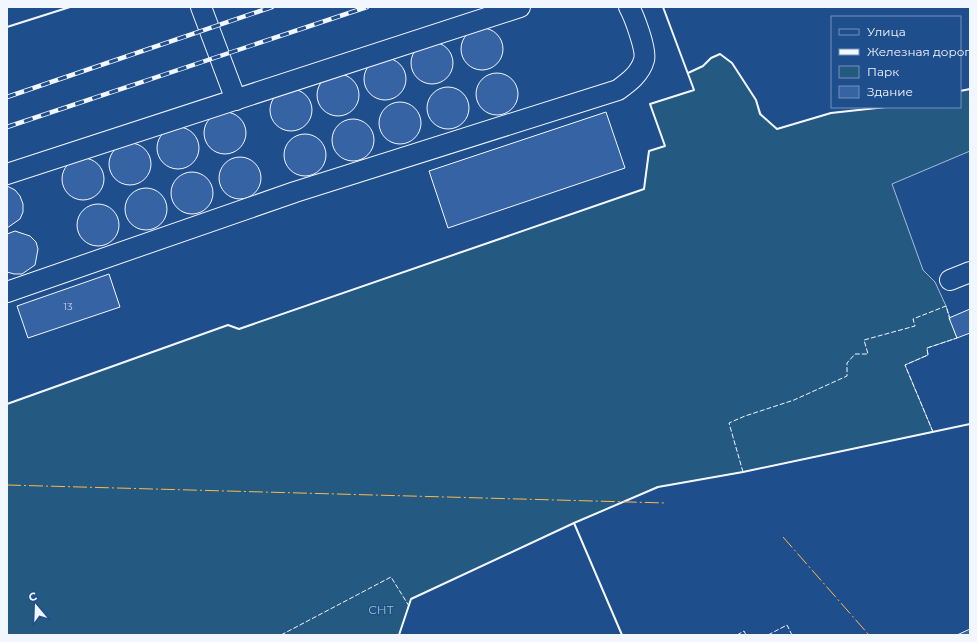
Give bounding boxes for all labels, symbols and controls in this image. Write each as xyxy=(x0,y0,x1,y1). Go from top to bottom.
legend xyxy=(831,16,961,108)
text: Улица xyxy=(867,24,906,39)
text: Железная дорога xyxy=(867,44,977,59)
text: Парк xyxy=(867,64,899,79)
text: Здание xyxy=(867,84,913,99)
house number: 13 xyxy=(63,300,73,313)
north arrow xyxy=(16,586,56,626)
text: С xyxy=(27,589,39,604)
park label: СНТ xyxy=(368,602,394,617)

